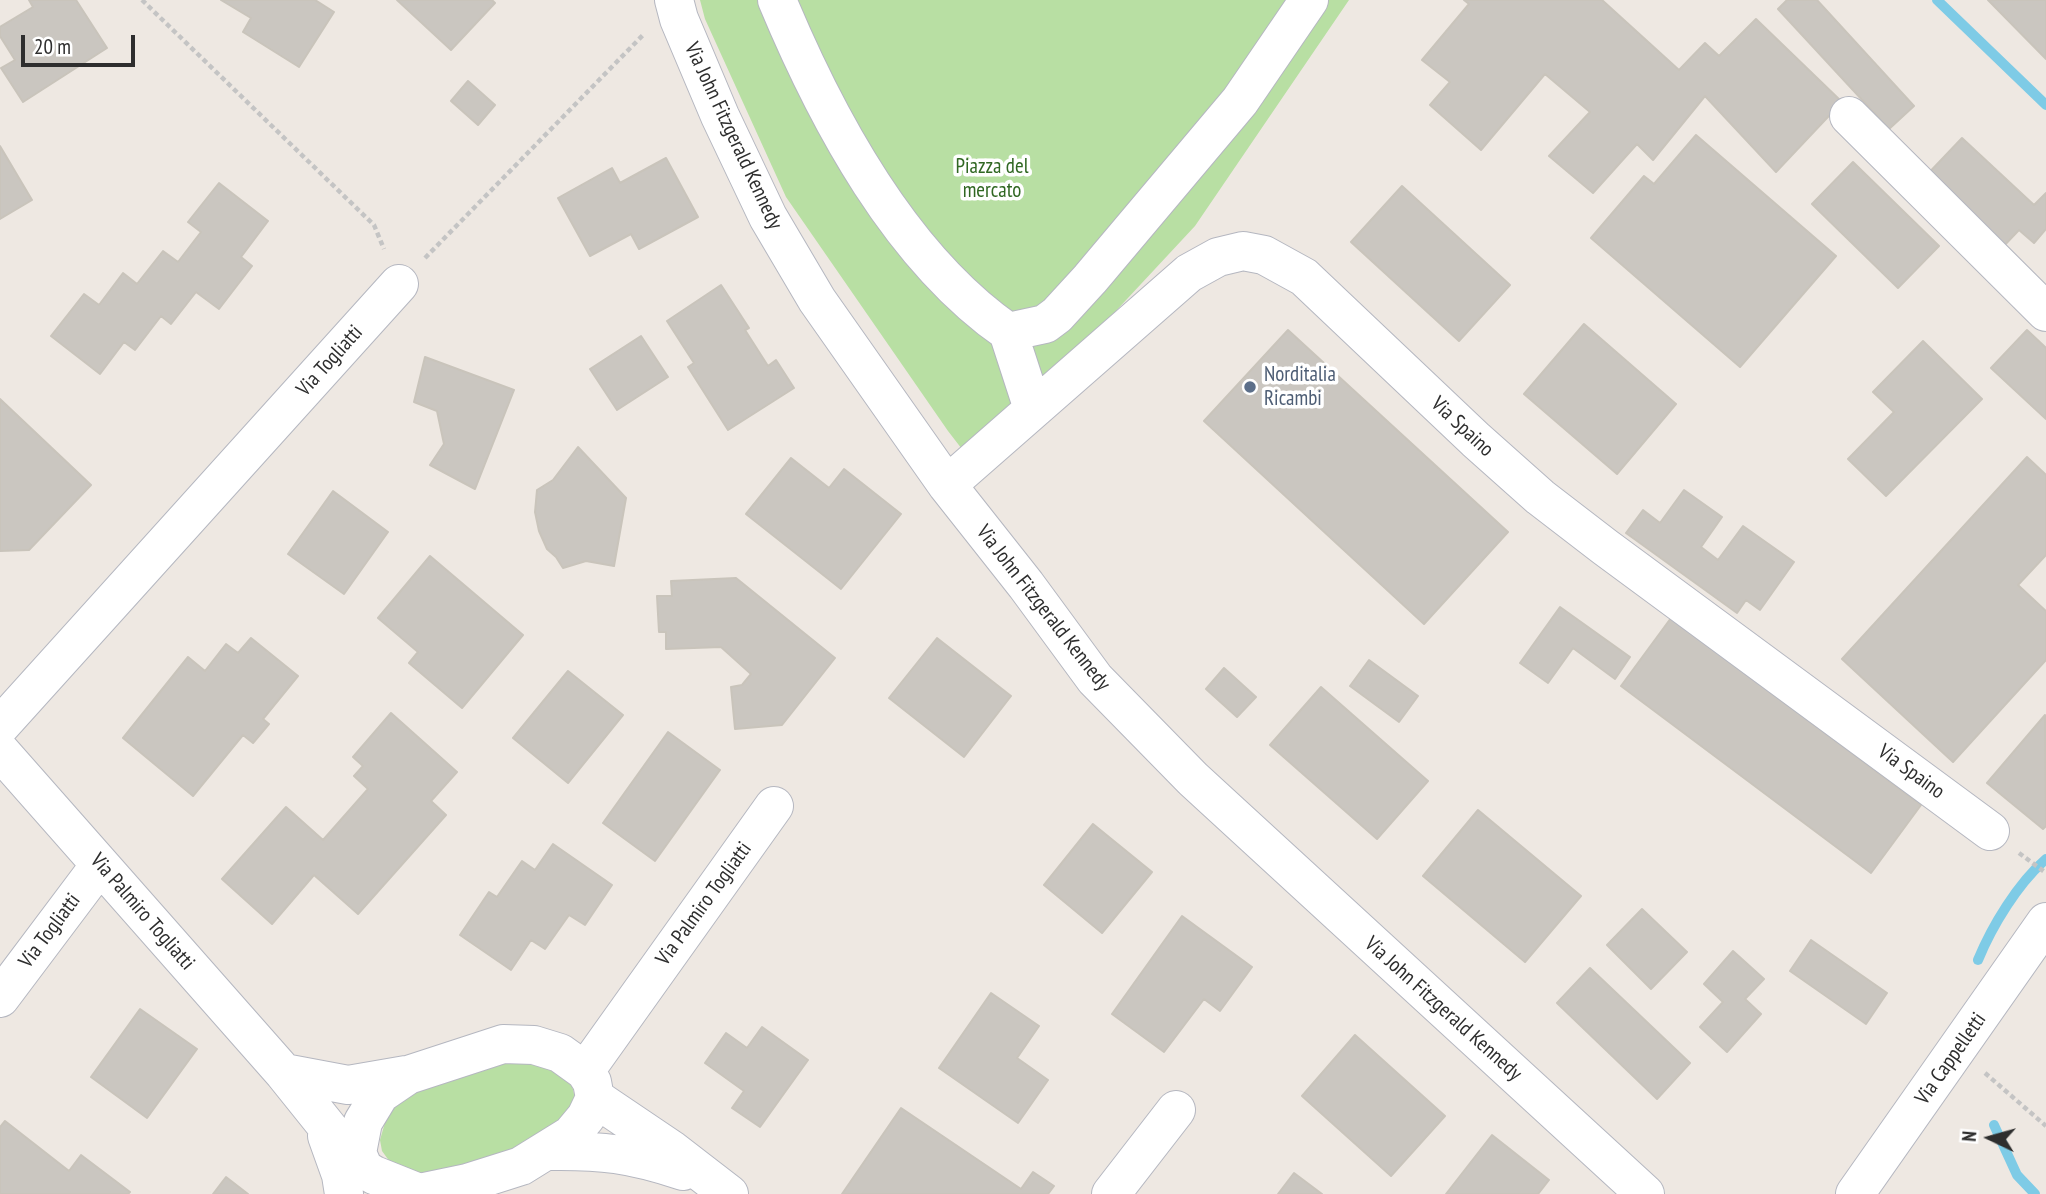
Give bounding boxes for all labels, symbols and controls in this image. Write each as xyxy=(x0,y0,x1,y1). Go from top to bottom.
scale bar xyxy=(24,21,138,65)
text: 20 m xyxy=(34,33,71,60)
street label: Via John Fitzgerald Kennedy xyxy=(679,39,787,233)
park label: Piazza del mercato xyxy=(955,154,1029,204)
street label: Via Togliatti xyxy=(292,320,368,402)
place label: Norditalia Ricambi xyxy=(1264,362,1336,412)
marker: Norditalia Ricambi xyxy=(1242,379,1258,395)
street label: Via Spaino xyxy=(1425,392,1499,462)
street label: Via John Fitzgerald Kennedy xyxy=(971,520,1115,696)
street label: Via Spaino xyxy=(1873,739,1949,805)
street label: Via Palmiro Togliatti xyxy=(651,837,757,971)
street label: Via Palmiro Togliatti xyxy=(85,849,199,975)
street label: Via Togliatti xyxy=(14,889,86,973)
street label: Via John Fitzgerald Kennedy xyxy=(1359,932,1527,1086)
street label: Via Cappelletti xyxy=(1910,1008,1992,1110)
north arrow xyxy=(1955,1103,2025,1173)
text: N xyxy=(1957,1130,1981,1142)

